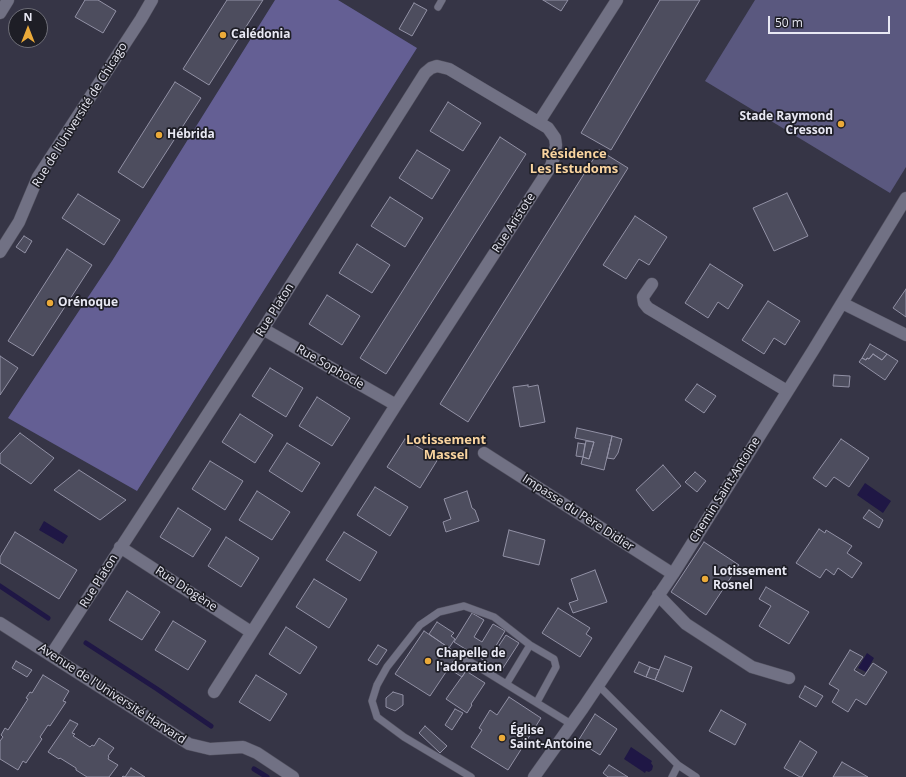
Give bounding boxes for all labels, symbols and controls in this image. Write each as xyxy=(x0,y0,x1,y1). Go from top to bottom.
north arrow xyxy=(8,8,48,48)
scale bar xyxy=(770,8,892,34)
text: N xyxy=(24,9,32,24)
text: 50 m xyxy=(775,14,803,31)
place label: Calédonia xyxy=(231,28,290,42)
marker: Calédonia xyxy=(218,30,228,40)
street label: Rue de l’Université de Chicago xyxy=(29,40,131,190)
place label: Stade Raymond Cresson xyxy=(739,110,833,138)
marker: Stade Raymond Cresson xyxy=(836,119,846,129)
place label: Hébrida xyxy=(167,128,215,142)
marker: Hébrida xyxy=(154,130,164,140)
district label: Résidence Les Estudoms xyxy=(530,146,618,177)
street label: Rue Aristote xyxy=(489,190,539,256)
street label: Rue Platon xyxy=(253,281,297,339)
place label: Orénoque xyxy=(58,296,118,310)
marker: Orénoque xyxy=(45,298,55,308)
street label: Rue Sophocle xyxy=(294,342,366,392)
district label: Lotissement Massel xyxy=(406,432,486,463)
street label: Chemin Saint-Antoine xyxy=(687,435,763,545)
street label: Impasse du Père Didier xyxy=(520,472,636,554)
street label: Rue Platon xyxy=(77,552,121,610)
street label: Rue Diogène xyxy=(152,564,220,614)
place label: Lotissement Rosnel xyxy=(713,565,787,593)
marker: Lotissement Rosnel xyxy=(700,574,710,584)
street label: Avenue de l'Université Harvard xyxy=(36,641,188,747)
place label: Chapelle de l'adoration xyxy=(436,647,506,675)
marker: Chapelle de l'adoration xyxy=(423,656,433,666)
place label: Église Saint-Antoine xyxy=(510,724,592,752)
marker: Église Saint-Antoine xyxy=(497,733,507,743)

